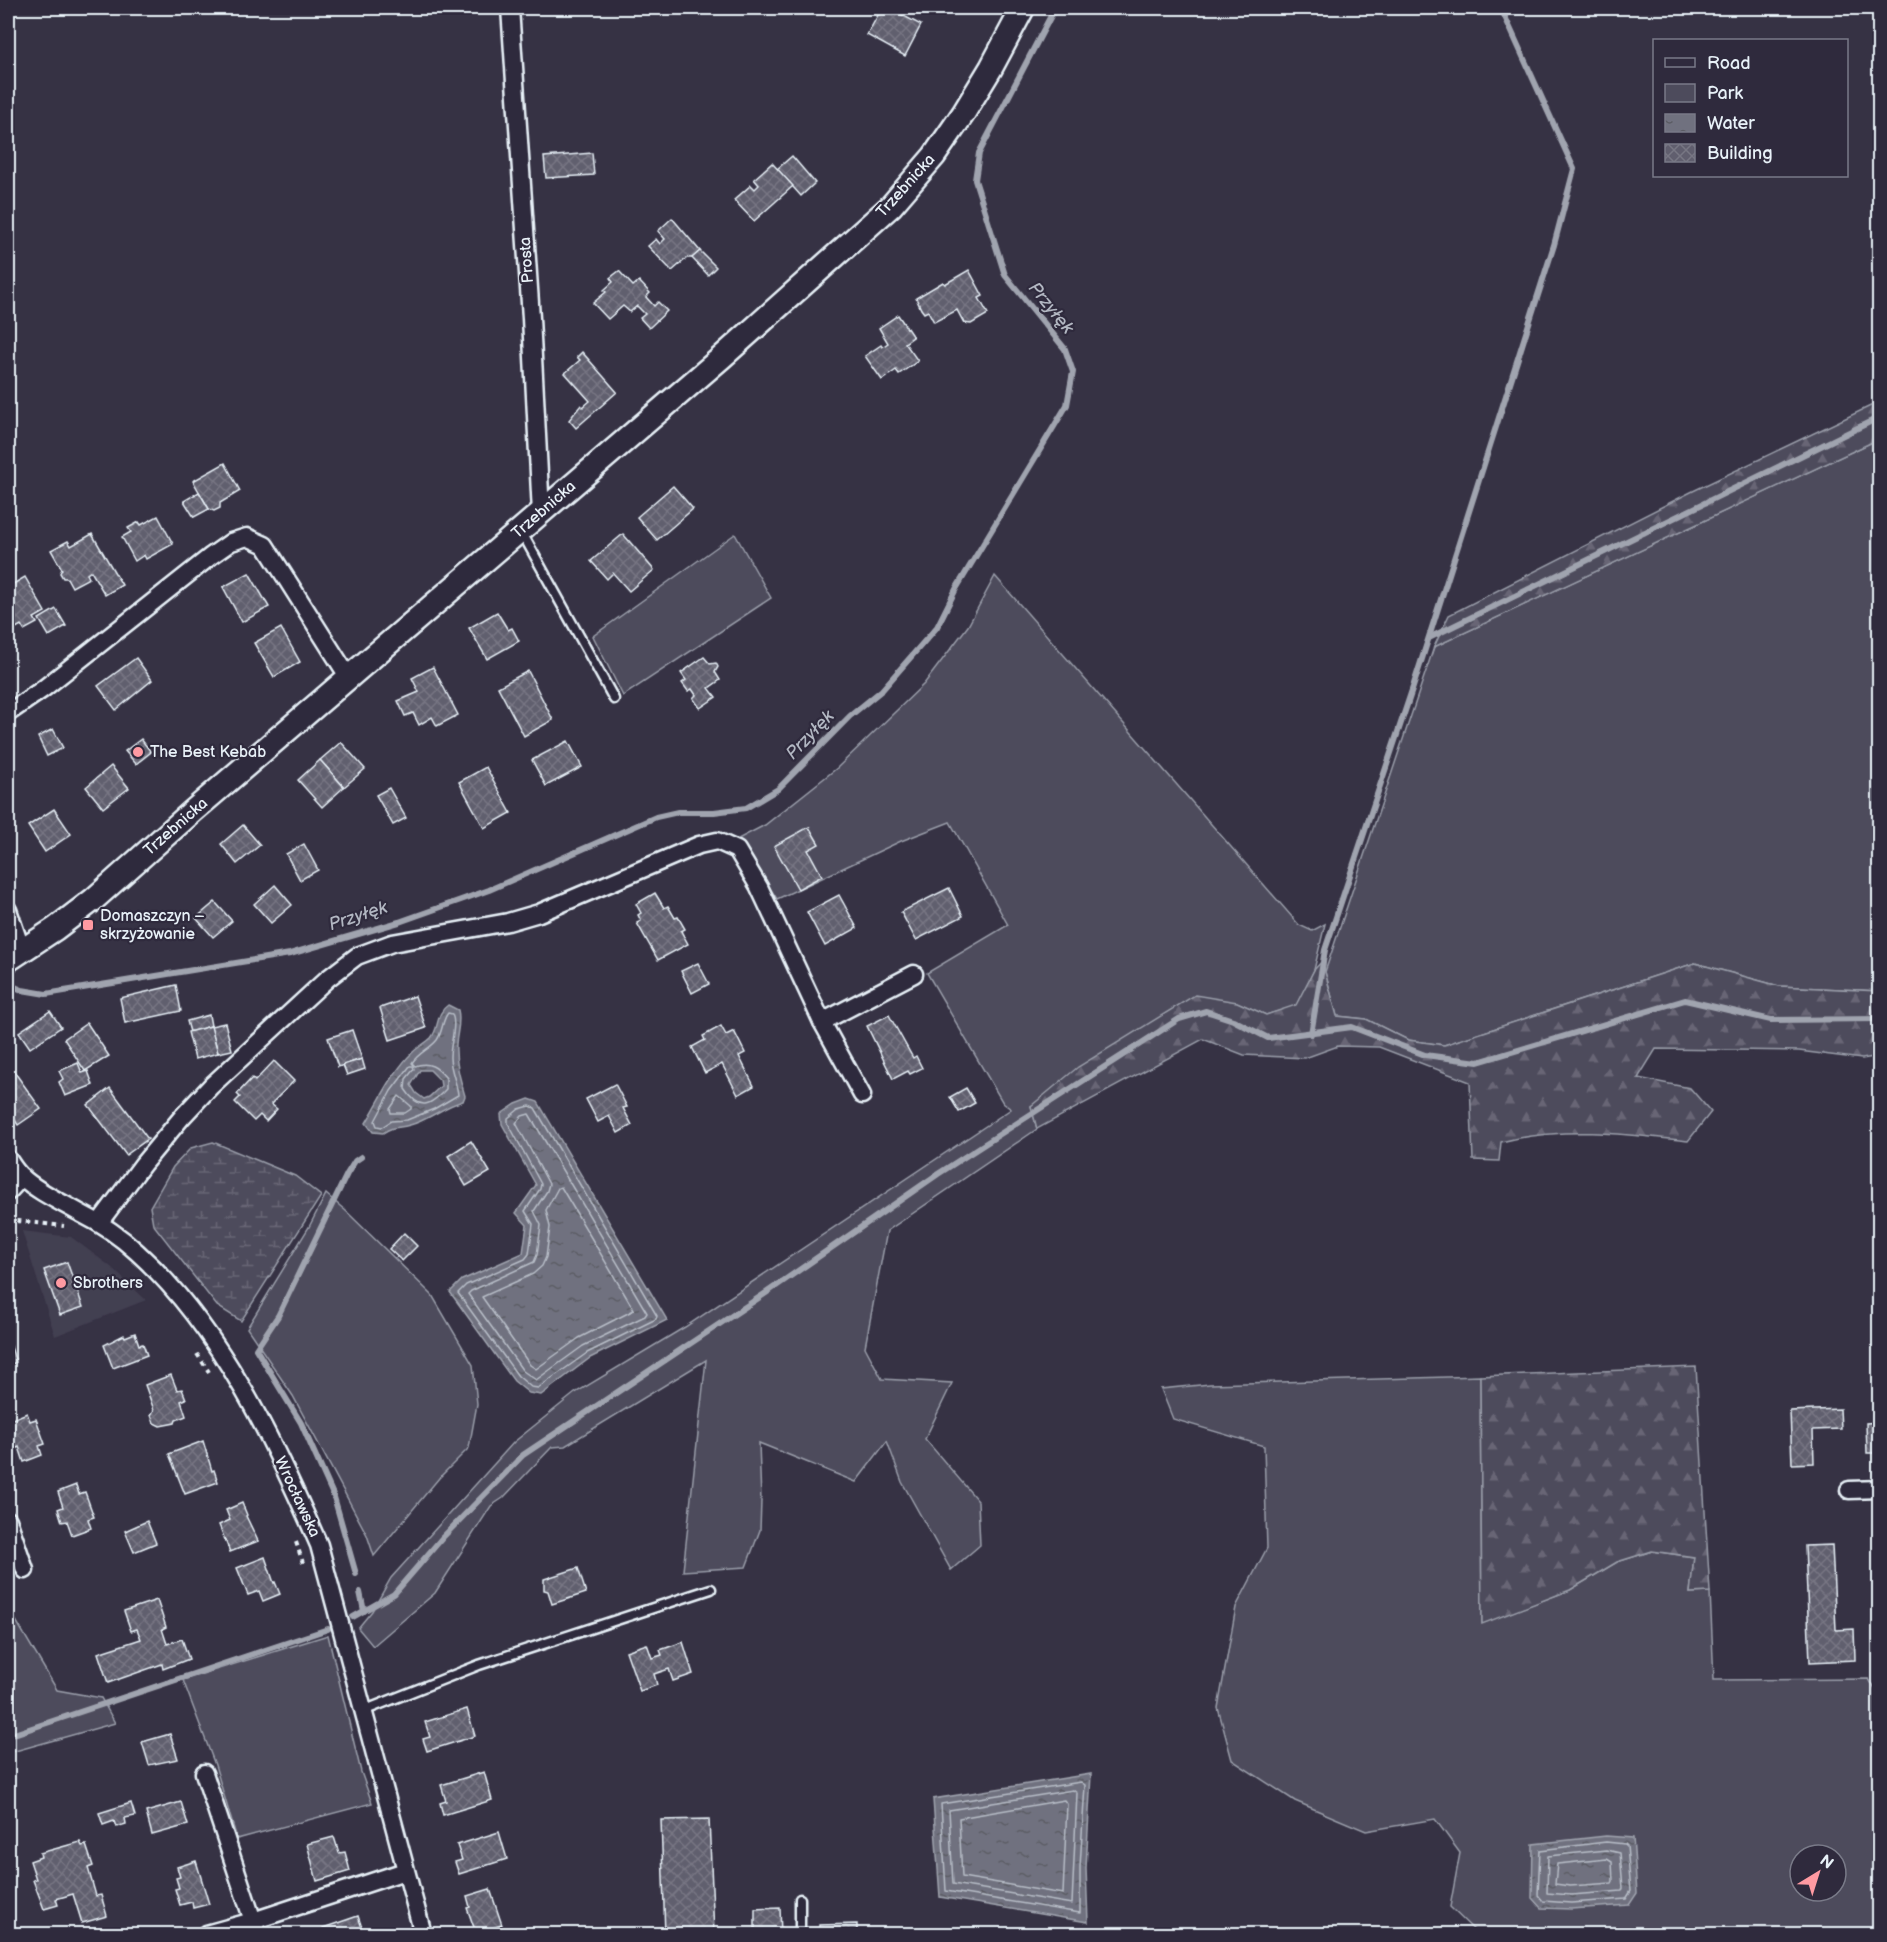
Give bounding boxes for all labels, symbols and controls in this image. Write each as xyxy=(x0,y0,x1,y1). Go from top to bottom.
legend xyxy=(1653,39,1848,177)
text: Road xyxy=(1707,53,1751,74)
text: Park xyxy=(1707,83,1743,104)
text: Water xyxy=(1707,113,1755,134)
text: Building xyxy=(1707,143,1773,164)
street label: Trzebnicka xyxy=(873,150,939,222)
street label: Prosta xyxy=(516,236,538,284)
water label: Przyłęk xyxy=(1024,278,1079,339)
street label: Trzebnicka xyxy=(508,477,580,543)
water label: Przyłęk xyxy=(781,705,839,764)
place label: The Best Kebab xyxy=(150,743,266,762)
marker: The Best Kebab xyxy=(131,745,145,759)
street label: Trzebnicka xyxy=(140,794,212,860)
water label: Przyłęk xyxy=(326,896,391,935)
place label: Domaszczyn – skrzyżowanie xyxy=(100,907,205,944)
marker: Domaszczyn – skrzyżowanie xyxy=(81,918,95,932)
place label: Sbrothers xyxy=(73,1274,143,1293)
marker: Sbrothers xyxy=(54,1276,68,1290)
street label: Wrocławska xyxy=(270,1454,324,1540)
north arrow xyxy=(1788,1843,1848,1903)
text: N xyxy=(1816,1851,1837,1874)

